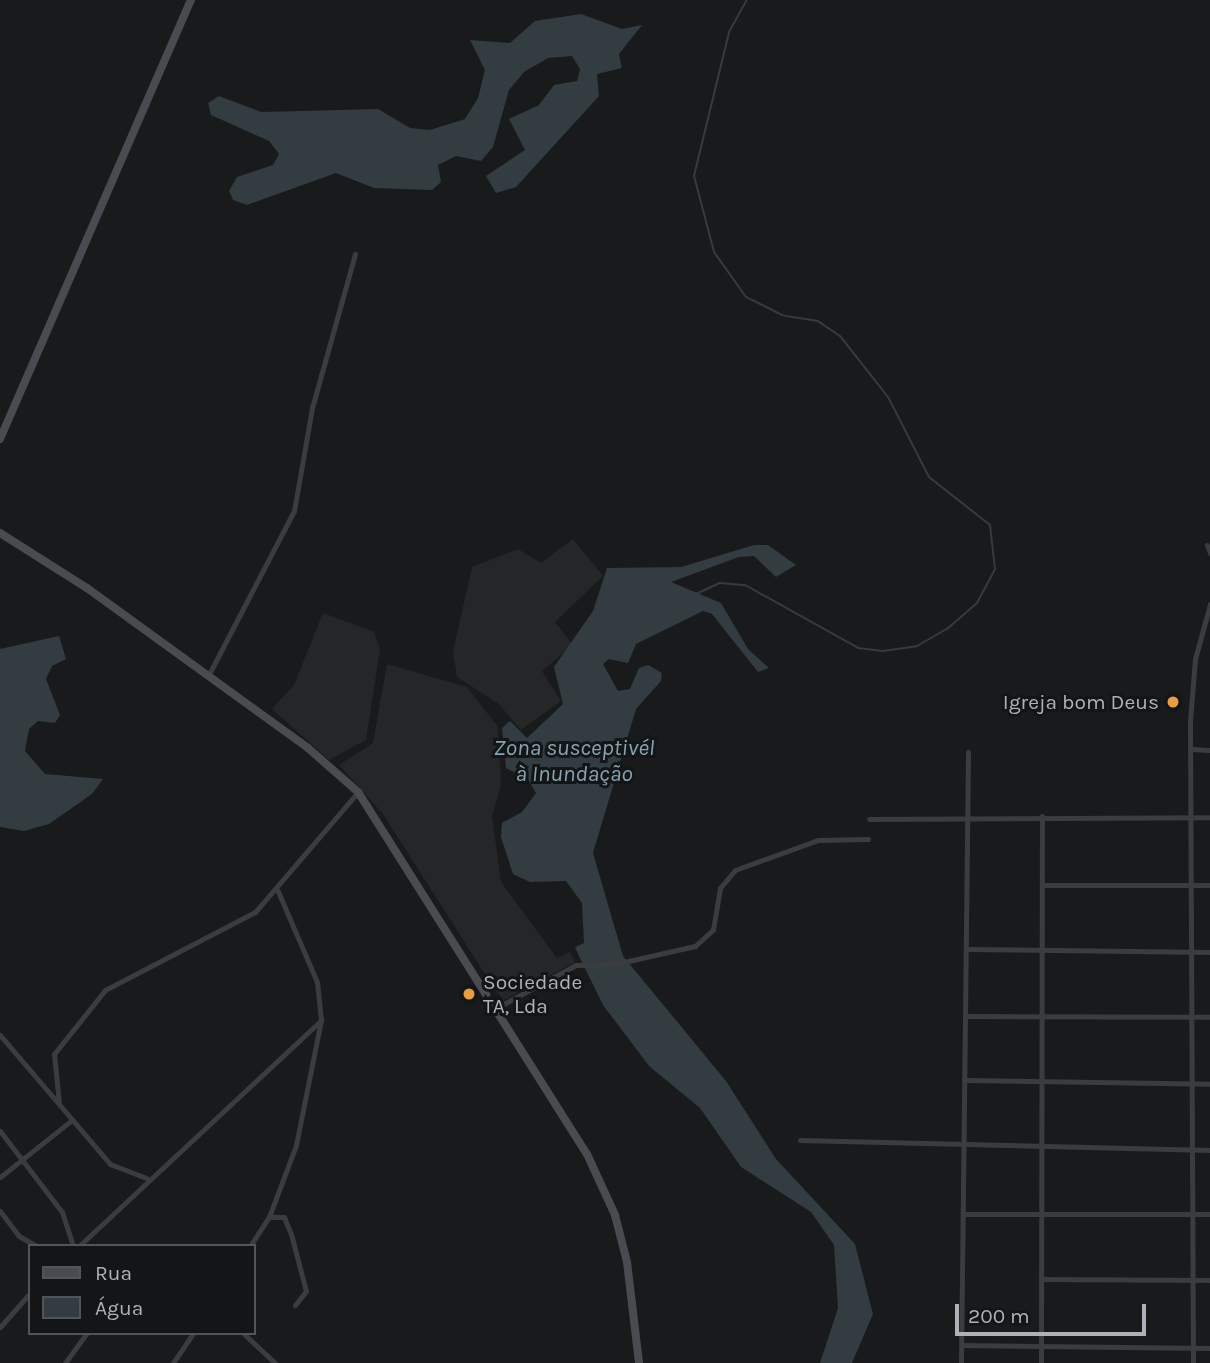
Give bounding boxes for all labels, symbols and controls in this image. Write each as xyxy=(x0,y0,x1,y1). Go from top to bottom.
place label: Igreja bom Deus xyxy=(1003,689,1159,715)
marker: Igreja bom Deus xyxy=(1165,694,1181,710)
water label: Zona susceptivél à Inundação xyxy=(493,734,655,788)
place label: Sociedade TA, Lda xyxy=(483,969,582,1019)
marker: Sociedade TA, Lda xyxy=(461,986,477,1002)
legend xyxy=(28,1244,256,1335)
text: Rua xyxy=(95,1261,132,1285)
scale bar xyxy=(958,1290,1149,1334)
text: Água xyxy=(95,1296,143,1320)
text: 200 m xyxy=(968,1304,1030,1328)

